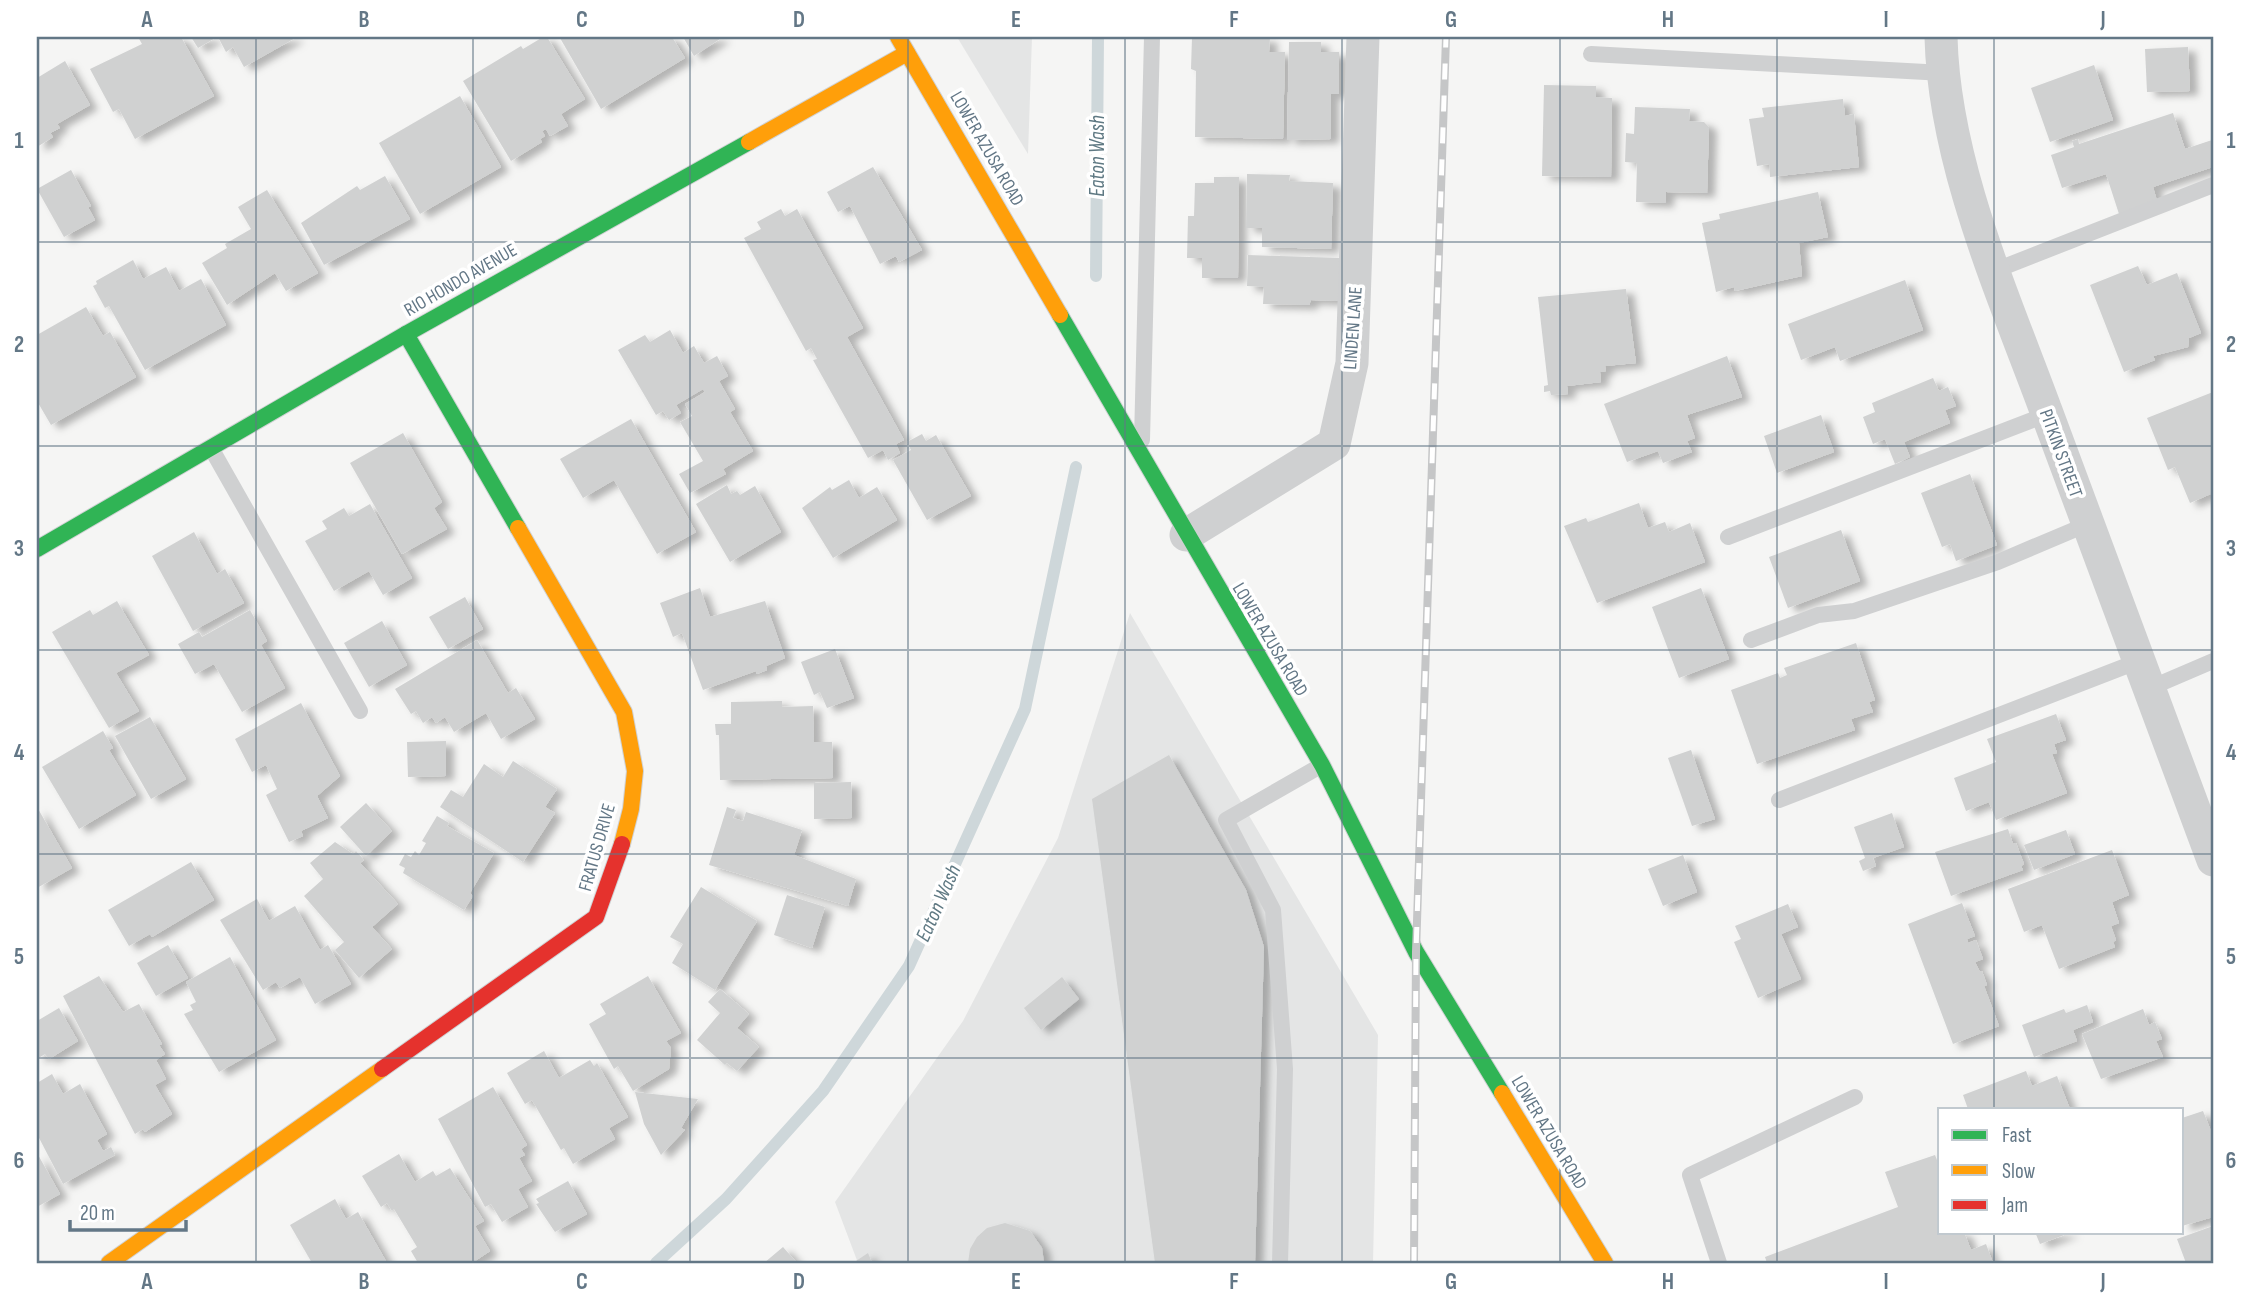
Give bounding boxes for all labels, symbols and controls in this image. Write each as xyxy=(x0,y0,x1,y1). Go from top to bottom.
text: A xyxy=(141,6,154,34)
text: B xyxy=(359,6,370,34)
text: C xyxy=(576,6,588,34)
text: D xyxy=(793,6,805,34)
text: E xyxy=(1011,6,1021,34)
text: F xyxy=(1229,6,1239,34)
text: G xyxy=(1445,6,1457,34)
text: H xyxy=(1662,6,1674,34)
text: I xyxy=(1883,6,1889,34)
text: J xyxy=(2099,6,2106,34)
street label: LOWER AZUSA ROAD xyxy=(945,87,1029,210)
water label: Eaton Wash xyxy=(1085,115,1110,197)
text: 1 xyxy=(14,127,24,155)
text: 1 xyxy=(2226,127,2236,155)
street label: RIO HONDO AVENUE xyxy=(400,239,521,322)
street label: LINDEN LANE xyxy=(1339,286,1368,370)
text: 2 xyxy=(14,331,24,359)
text: 2 xyxy=(2226,331,2236,359)
street label: PITKIN STREET xyxy=(2034,406,2087,501)
text: 3 xyxy=(14,535,24,563)
text: 3 xyxy=(2226,535,2236,563)
street label: LOWER AZUSA ROAD xyxy=(1227,579,1313,701)
text: 4 xyxy=(14,739,25,767)
text: 4 xyxy=(2226,739,2237,767)
street label: FRATUS DRIVE xyxy=(574,801,621,894)
water label: Eaton Wash xyxy=(910,861,967,945)
text: 5 xyxy=(14,943,24,971)
text: 5 xyxy=(2226,943,2236,971)
street label: LOWER AZUSA ROAD xyxy=(1506,1072,1592,1194)
legend xyxy=(1938,1108,2184,1234)
text: Fast xyxy=(2002,1123,2032,1148)
text: 6 xyxy=(14,1147,24,1175)
text: 6 xyxy=(2226,1147,2236,1175)
text: Slow xyxy=(2002,1159,2036,1184)
scale bar xyxy=(70,1188,186,1232)
text: Jam xyxy=(2001,1193,2028,1218)
text: 20 m xyxy=(80,1201,115,1226)
text: A xyxy=(141,1268,154,1296)
text: B xyxy=(359,1268,370,1296)
text: C xyxy=(576,1268,588,1296)
text: D xyxy=(793,1268,805,1296)
text: E xyxy=(1011,1268,1021,1296)
text: F xyxy=(1229,1268,1239,1296)
text: G xyxy=(1445,1268,1457,1296)
text: H xyxy=(1662,1268,1674,1296)
text: I xyxy=(1883,1268,1889,1296)
text: J xyxy=(2099,1268,2106,1296)

